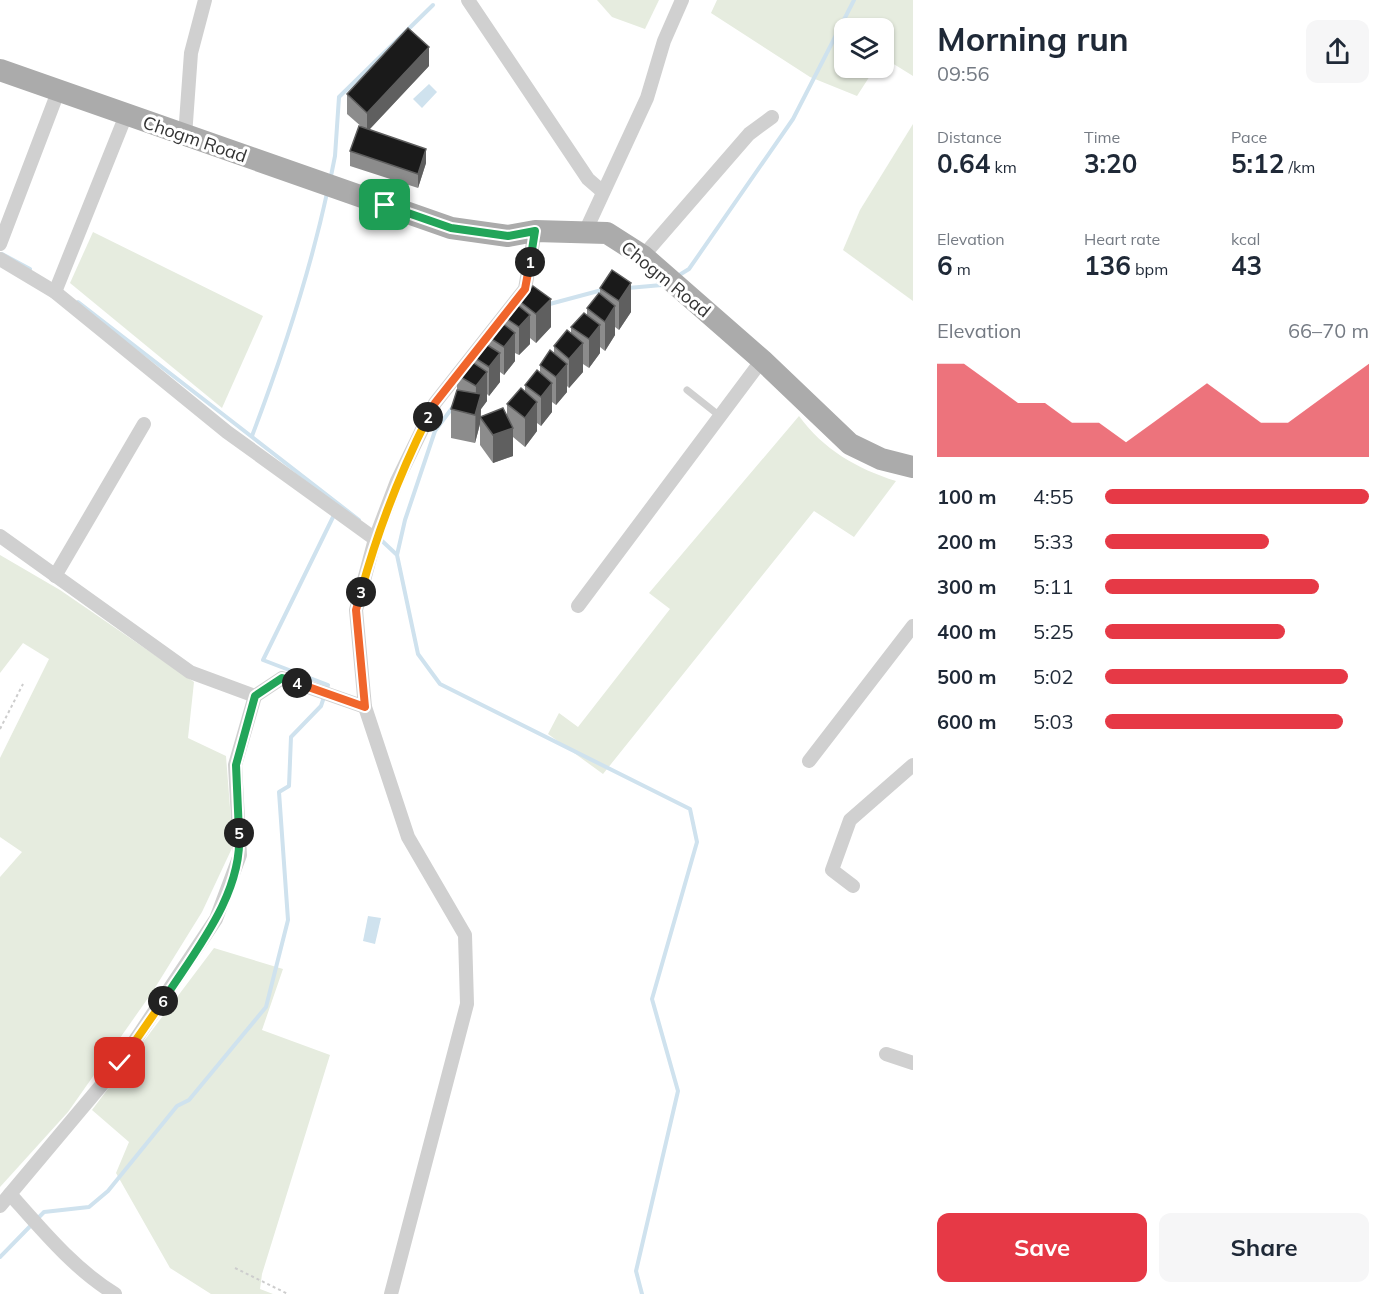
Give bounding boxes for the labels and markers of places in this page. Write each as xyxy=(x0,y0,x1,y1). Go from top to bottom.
pin xyxy=(359,179,410,230)
pin: 1 xyxy=(515,247,545,277)
pin: 2 xyxy=(413,402,443,432)
pin: 3 xyxy=(346,577,376,607)
pin: 4 xyxy=(282,668,312,698)
pin: 5 xyxy=(224,818,254,848)
pin: 6 xyxy=(148,986,178,1016)
pin xyxy=(94,1037,145,1088)

